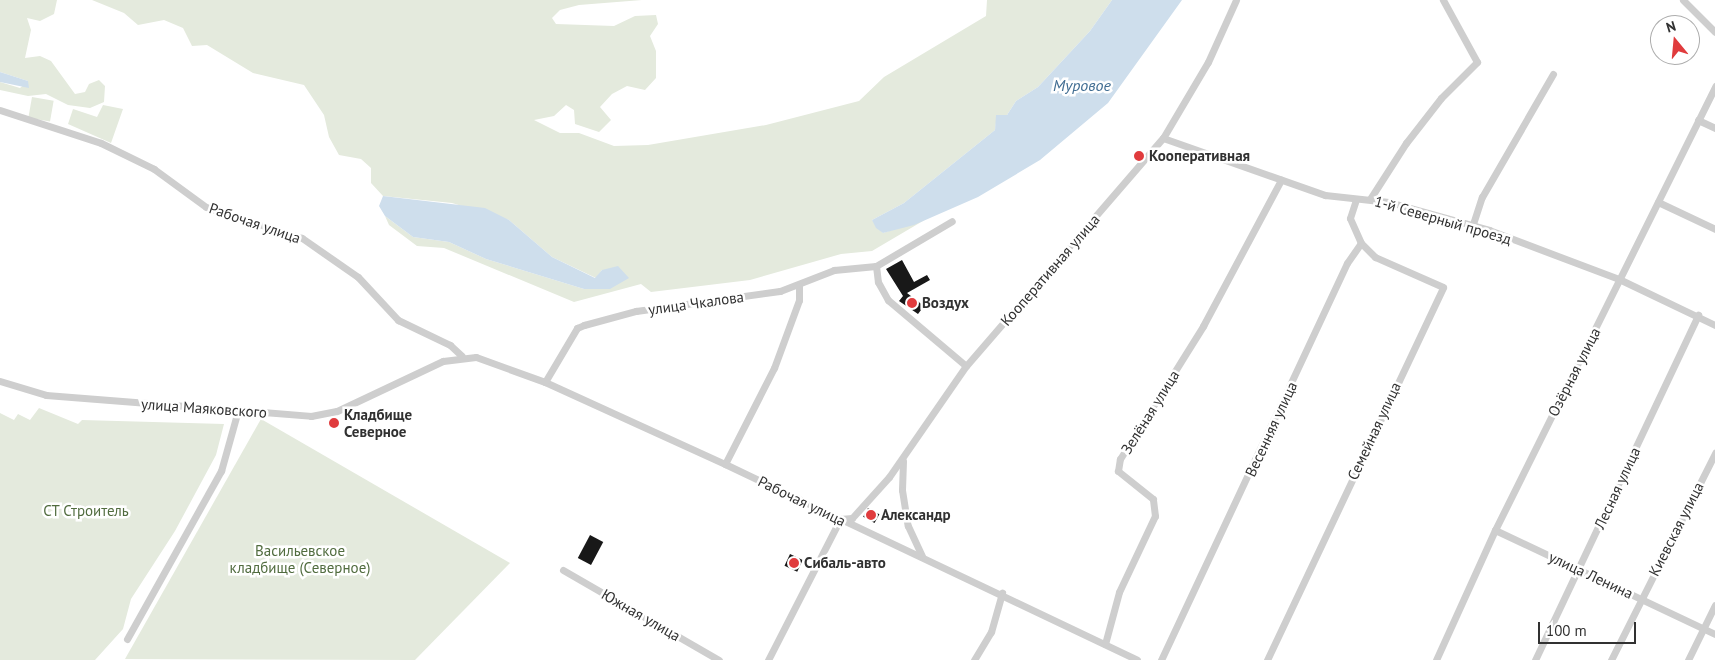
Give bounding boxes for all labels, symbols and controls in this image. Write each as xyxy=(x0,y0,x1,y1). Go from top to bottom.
north arrow xyxy=(1650,15,1700,65)
text: N xyxy=(1664,17,1678,37)
water label: Муровое xyxy=(1053,75,1111,95)
place label: Кооперативная xyxy=(1149,147,1250,165)
marker: Кооперативная xyxy=(1133,150,1145,162)
street label: 1-й Северный проезд xyxy=(1373,192,1513,248)
street label: Рабочая улица xyxy=(207,199,303,247)
street label: Кооперативная улица xyxy=(997,211,1103,329)
street label: улица Чкалова xyxy=(647,287,745,319)
place label: Воздух xyxy=(922,294,969,312)
marker: Воздух xyxy=(906,297,918,309)
street label: Озёрная улица xyxy=(1544,324,1604,420)
street label: Зелёная улица xyxy=(1117,367,1183,457)
street label: Весенняя улица xyxy=(1241,379,1301,479)
street label: Семейная улица xyxy=(1343,379,1405,483)
street label: улица Маяковского xyxy=(140,395,268,421)
place label: Кладбище Северное xyxy=(344,405,412,440)
marker: Кладбище Северное xyxy=(328,417,340,429)
street label: Лесная улица xyxy=(1590,444,1644,532)
street label: Рабочая улица xyxy=(755,472,849,530)
street label: Киевская улица xyxy=(1645,479,1707,579)
park label: СТ Строитель xyxy=(43,502,129,520)
place label: Александр xyxy=(881,506,951,524)
marker: Александр xyxy=(865,509,877,521)
park label: Васильевское кладбище (Северное) xyxy=(230,541,370,576)
street label: улица Ленина xyxy=(1546,548,1636,602)
place label: Сибаль-авто xyxy=(804,554,886,572)
marker: Сибаль-авто xyxy=(788,557,800,569)
street label: Южная улица xyxy=(598,585,684,645)
scale bar xyxy=(1540,612,1638,644)
text: 100 m xyxy=(1546,621,1587,640)

